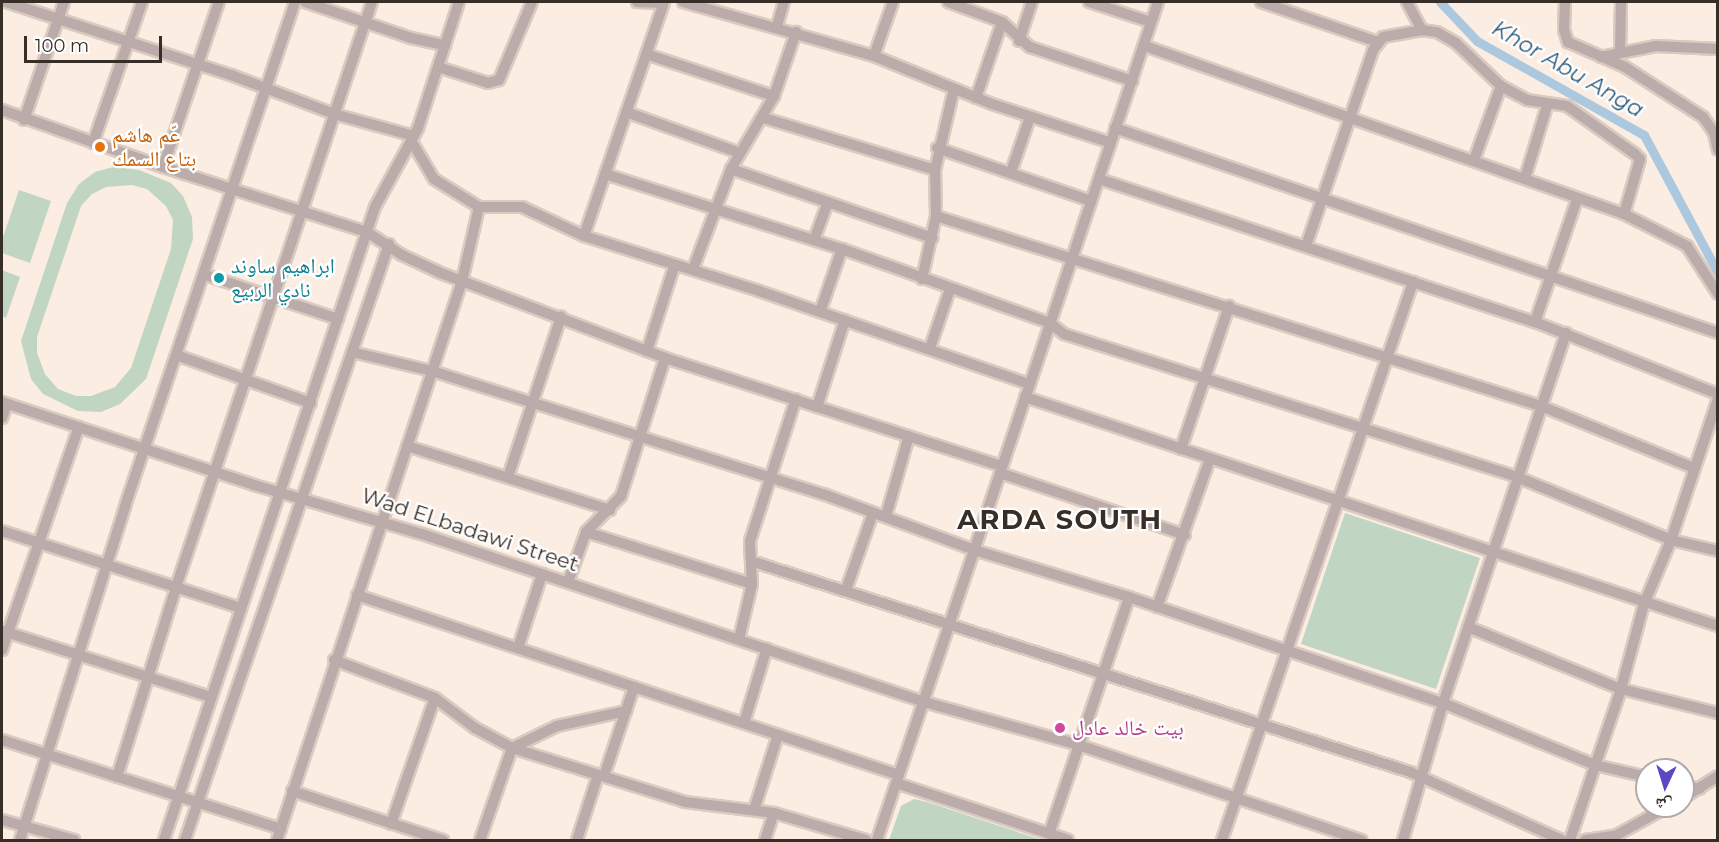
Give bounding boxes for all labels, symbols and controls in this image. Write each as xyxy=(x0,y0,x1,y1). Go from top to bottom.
water label: Khor Abu Anga xyxy=(1487,15,1649,123)
scale bar xyxy=(27,24,165,62)
text: 100 m xyxy=(35,35,89,57)
place label: عّم هاشم بتاع السمك xyxy=(112,122,196,172)
marker: عّم هاشم بتاع السمك xyxy=(93,140,107,154)
place label: ابراهيم ساوند نادي الربيع xyxy=(231,253,335,303)
marker: ابراهيم ساوند نادي الربيع xyxy=(212,271,226,285)
street label: Wad ELbadawi Street xyxy=(358,483,582,577)
district label: ARDA SOUTH xyxy=(957,504,1163,536)
place label: بيت خالد عادل xyxy=(1072,715,1184,741)
marker: بيت خالد عادل xyxy=(1053,721,1067,735)
north arrow xyxy=(1635,758,1695,818)
text: ش xyxy=(1655,794,1673,815)

